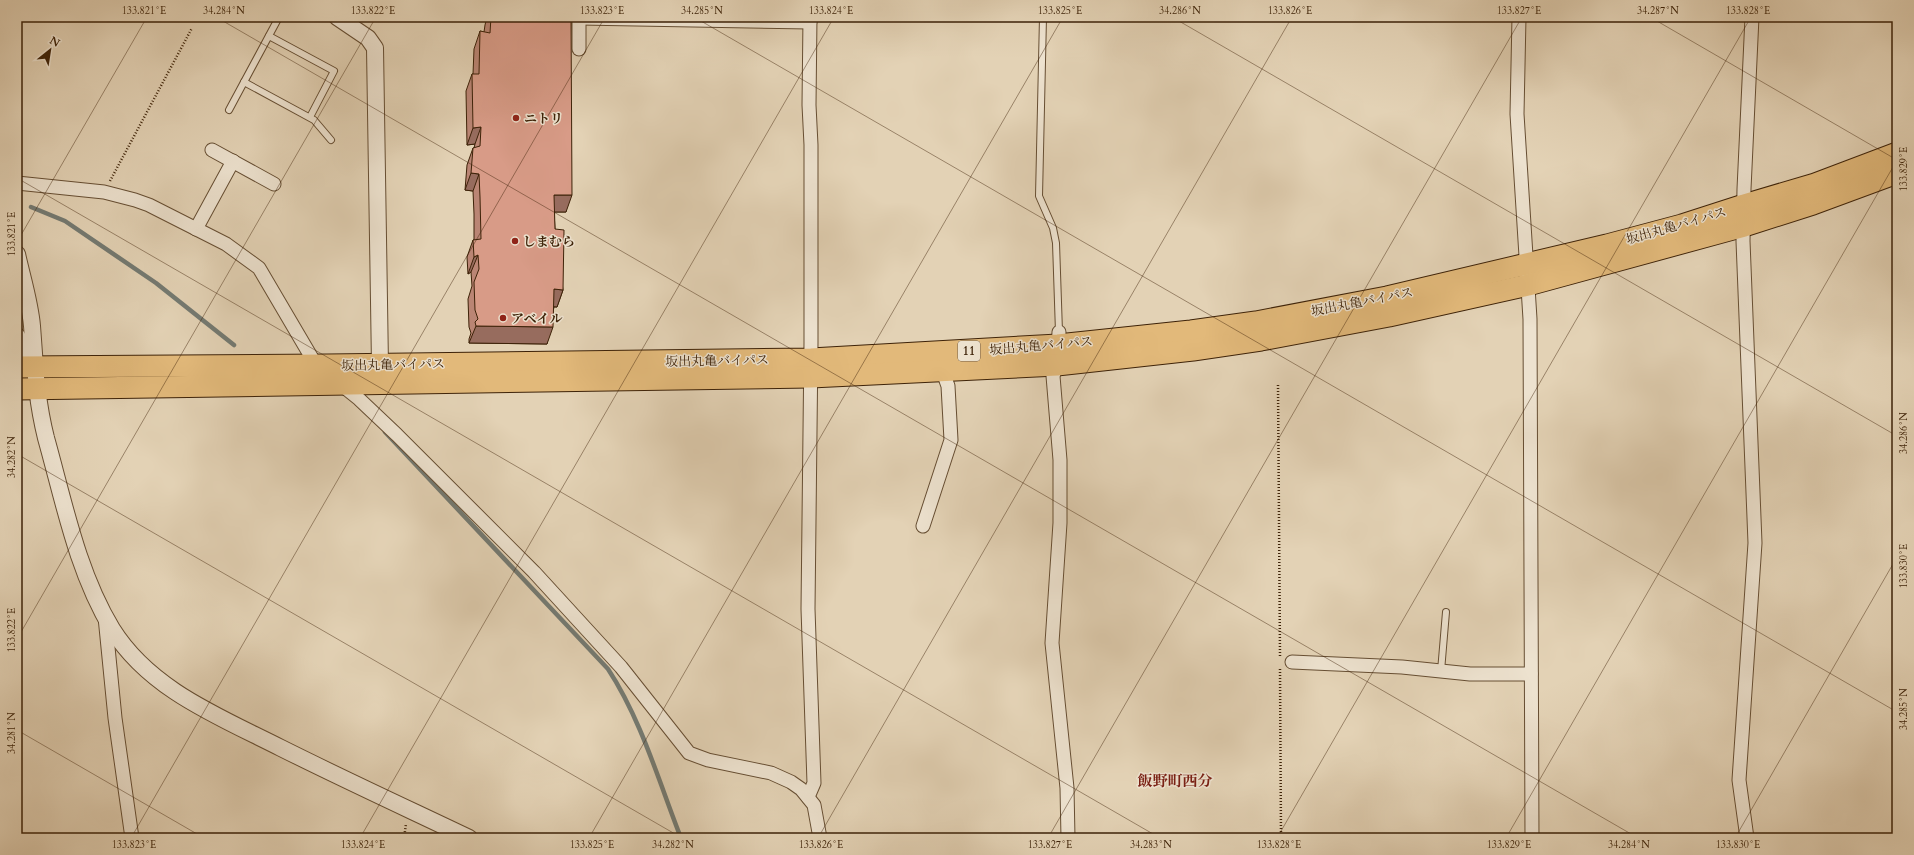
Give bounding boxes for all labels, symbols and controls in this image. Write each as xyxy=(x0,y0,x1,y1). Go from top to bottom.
text: 133.821°E xyxy=(122,4,166,18)
text: 34.284°N xyxy=(203,4,245,18)
text: 133.822°E xyxy=(351,4,395,18)
text: 133.823°E xyxy=(580,4,624,18)
text: 34.285°N xyxy=(681,4,723,18)
text: 133.824°E xyxy=(809,4,853,18)
text: 133.825°E xyxy=(1038,4,1082,18)
text: 34.286°N xyxy=(1159,4,1201,18)
text: 133.826°E xyxy=(1268,4,1312,18)
text: 133.827°E xyxy=(1497,4,1541,18)
text: 34.287°N xyxy=(1637,4,1679,18)
text: 133.828°E xyxy=(1726,4,1770,18)
north arrow xyxy=(30,30,70,70)
text: N xyxy=(47,33,63,51)
place label: ニトリ xyxy=(524,110,563,128)
marker: ニトリ xyxy=(511,113,521,123)
text: 133.829°E xyxy=(1897,147,1911,191)
street label: 坂出丸亀バイパス xyxy=(1624,203,1729,249)
text: 133.821°E xyxy=(5,212,19,256)
place label: しまむら xyxy=(523,233,575,251)
marker: しまむら xyxy=(510,236,520,246)
street label: 坂出丸亀バイパス xyxy=(1310,283,1415,321)
place label: アベイル xyxy=(511,310,562,328)
marker: アベイル xyxy=(498,313,508,323)
street label: 坂出丸亀バイパス xyxy=(989,333,1094,359)
road number: 11 xyxy=(958,341,980,361)
street label: 坂出丸亀バイパス xyxy=(665,351,769,371)
street label: 坂出丸亀バイパス xyxy=(341,355,445,375)
text: 34.286°N xyxy=(1897,412,1911,454)
text: 34.282°N xyxy=(5,436,19,478)
text: 133.830°E xyxy=(1897,544,1911,588)
text: 133.822°E xyxy=(5,608,19,652)
text: 34.285°N xyxy=(1897,688,1911,730)
text: 34.281°N xyxy=(5,712,19,754)
district label: 飯野町西分 xyxy=(1137,771,1213,791)
text: 133.823°E xyxy=(112,838,156,852)
text: 133.824°E xyxy=(341,838,385,852)
text: 133.825°E xyxy=(570,838,614,852)
text: 34.282°N xyxy=(652,838,694,852)
text: 133.826°E xyxy=(799,838,843,852)
text: 133.827°E xyxy=(1028,838,1072,852)
text: 34.283°N xyxy=(1130,838,1172,852)
text: 133.828°E xyxy=(1257,838,1301,852)
text: 133.829°E xyxy=(1487,838,1531,852)
text: 34.284°N xyxy=(1608,838,1650,852)
text: 133.830°E xyxy=(1716,838,1760,852)

